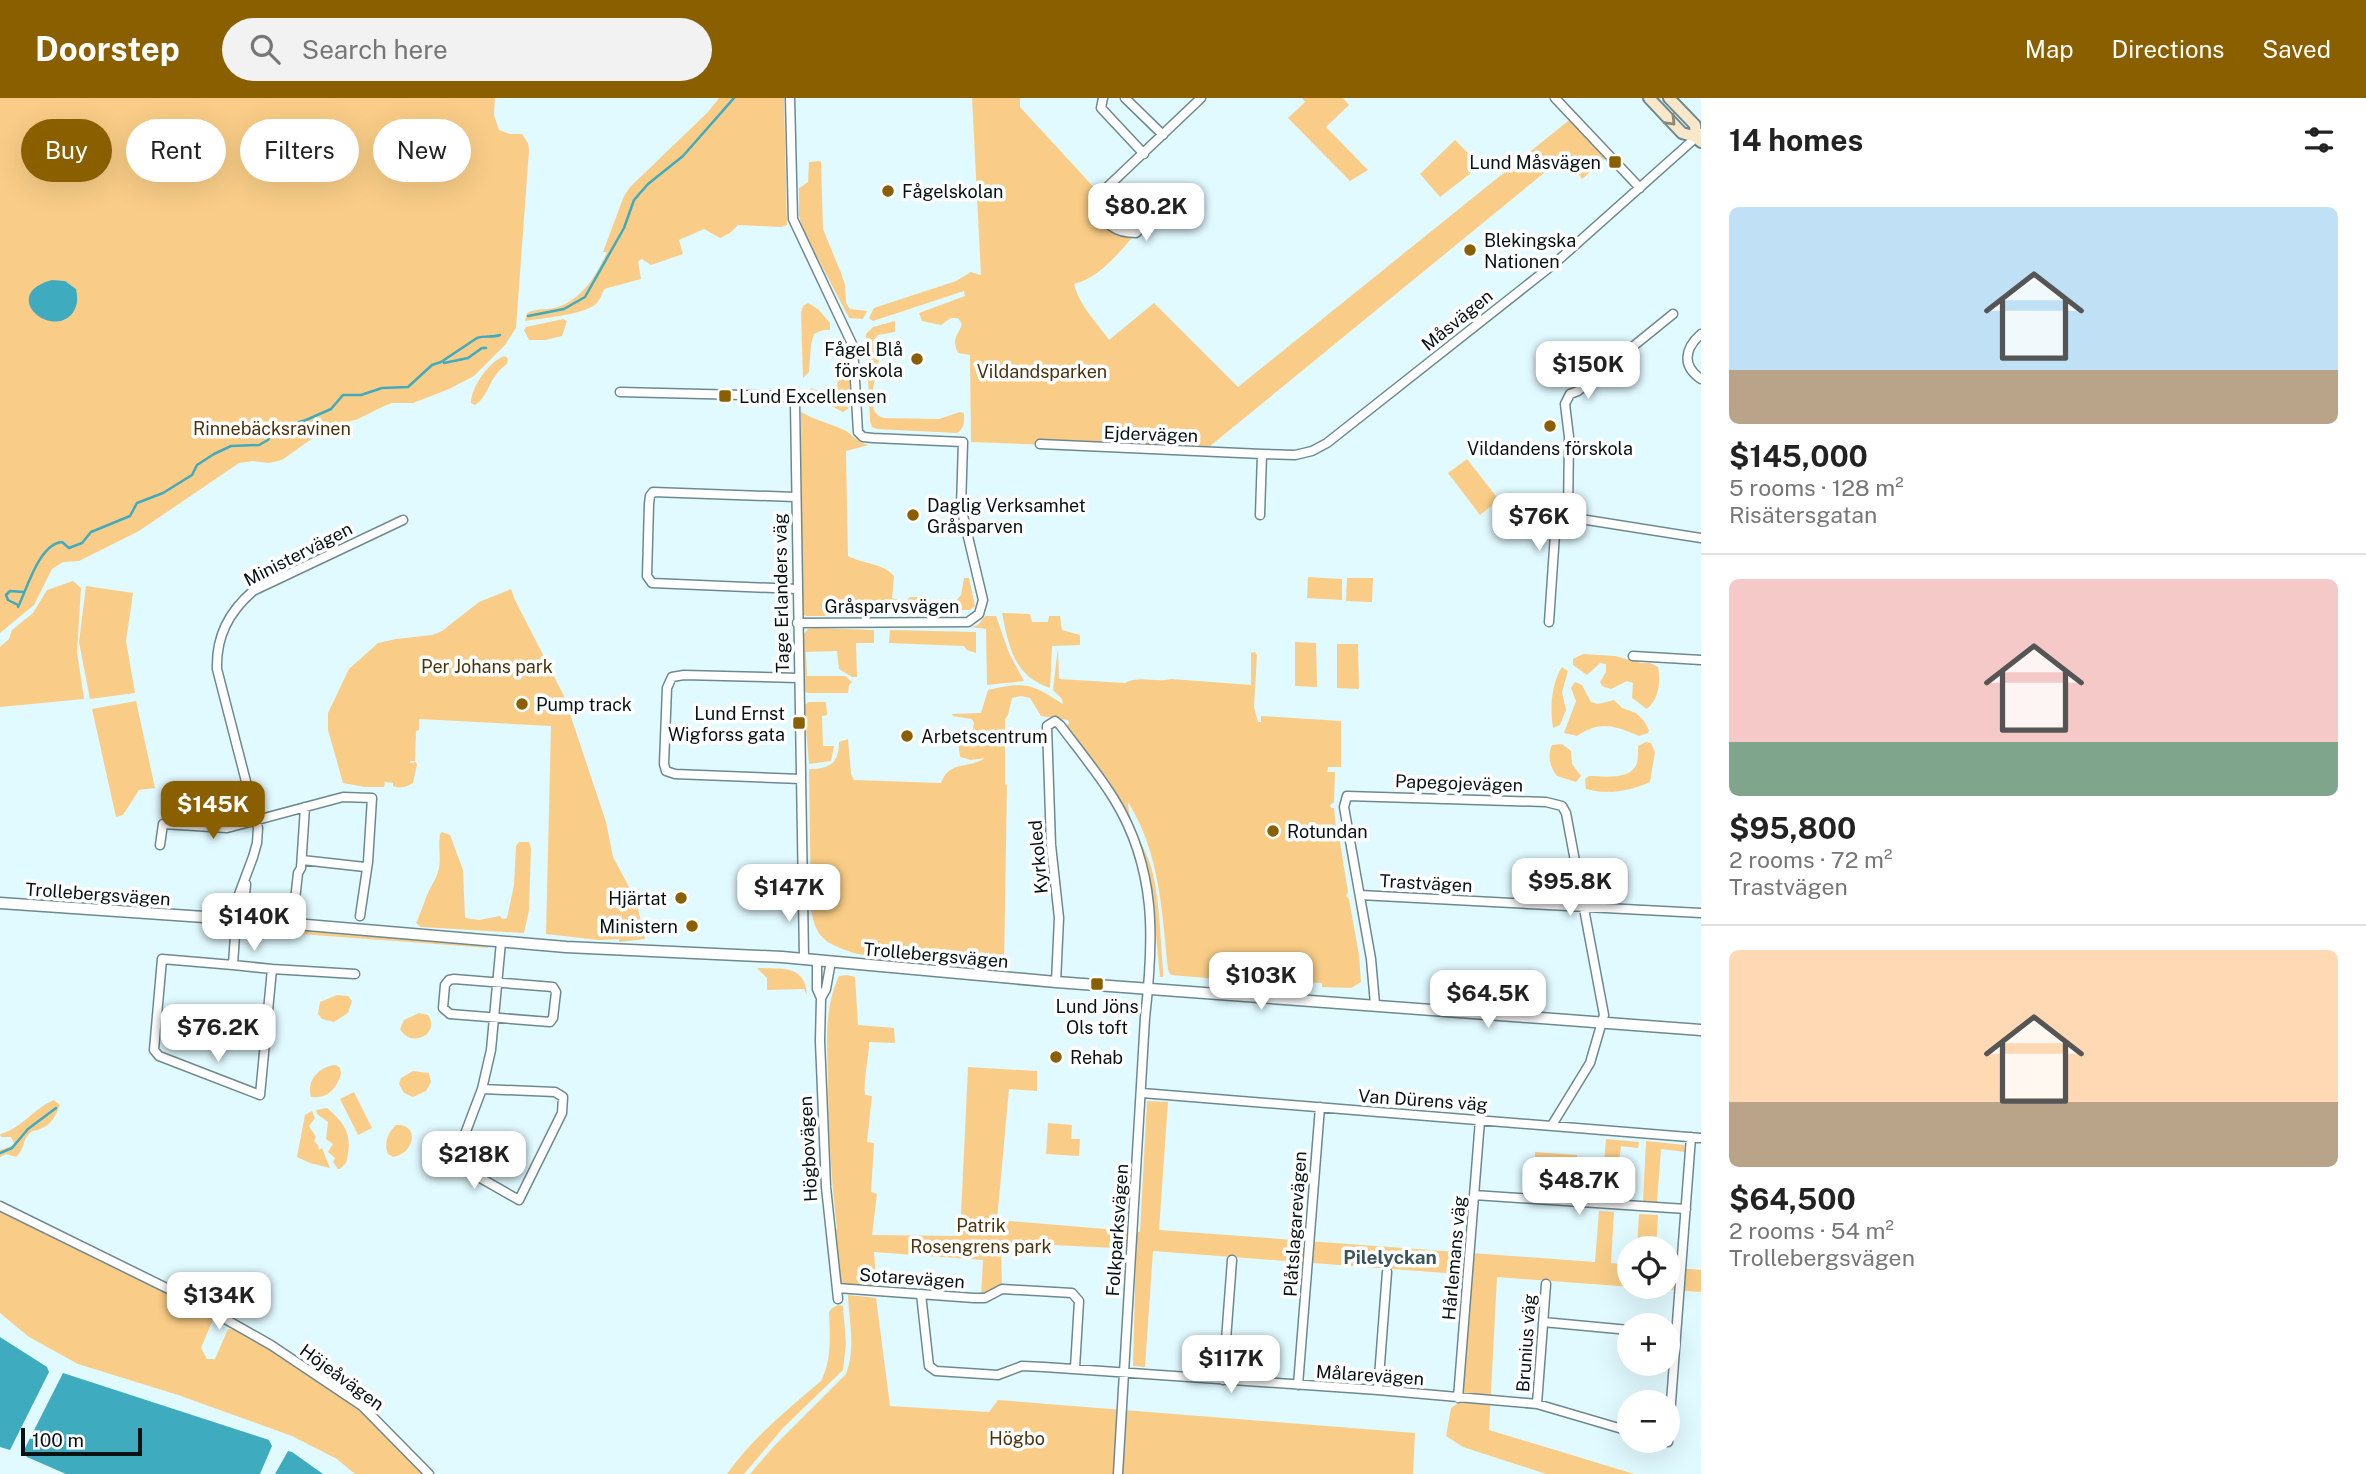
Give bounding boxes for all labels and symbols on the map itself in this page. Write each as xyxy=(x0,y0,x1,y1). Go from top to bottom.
one-way arrow xyxy=(1662,113,1675,126)
place label: Lund Måsvägen xyxy=(1469,152,1601,173)
marker: Lund Måsvägen xyxy=(1607,154,1623,170)
place label: Fågelskolan xyxy=(902,181,1003,202)
marker: Fågelskolan xyxy=(880,183,896,199)
pin: $80.2K xyxy=(1089,184,1203,243)
place label: Blekingska Nationen xyxy=(1484,230,1576,272)
marker: Blekingska Nationen xyxy=(1462,242,1478,258)
street label: Måsvägen xyxy=(1417,285,1497,355)
place label: Fågel Blå förskola xyxy=(824,339,903,381)
pin: $150K xyxy=(1539,342,1637,401)
marker: Fågel Blå förskola xyxy=(909,351,925,367)
park label: Vildandsparken xyxy=(977,361,1107,382)
place label: Lund Excellensen xyxy=(739,386,887,407)
marker: Lund Excellensen xyxy=(717,388,733,404)
park label: Rinnebäcksravinen xyxy=(193,418,351,439)
marker: Vildandens förskola xyxy=(1542,418,1558,434)
street label: Ejdervägen xyxy=(1103,422,1199,446)
place label: Vildandens förskola xyxy=(1467,438,1633,459)
pin: $76K xyxy=(1498,494,1580,553)
place label: Daglig Verksamhet Gråsparven xyxy=(927,495,1086,537)
marker: Daglig Verksamhet Gråsparven xyxy=(905,507,921,523)
street label: Tage Erlanders väg xyxy=(769,513,793,673)
street label: Ministervägen xyxy=(240,518,356,590)
street label: Gråsparvsvägen xyxy=(825,596,960,617)
park label: Per Johans park xyxy=(421,656,553,677)
place label: Pump track xyxy=(536,694,632,715)
marker: Pump track xyxy=(514,696,530,712)
place label: Lund Ernst Wigforss gata xyxy=(668,703,785,745)
marker: Lund Ernst Wigforss gata xyxy=(791,715,807,731)
place label: Arbetscentrum xyxy=(921,726,1048,747)
marker: Arbetscentrum xyxy=(899,728,915,744)
street label: Papegojevägen xyxy=(1395,770,1523,796)
pin: $145K xyxy=(164,782,262,841)
street label: Kyrkoled xyxy=(1024,819,1052,895)
place label: Rotundan xyxy=(1287,821,1368,842)
marker: Rotundan xyxy=(1265,823,1281,839)
pin: $95.8K xyxy=(1513,858,1627,918)
pin: $147K xyxy=(740,864,838,924)
street label: Trastvägen xyxy=(1379,870,1473,896)
street label: Trollebergsvägen xyxy=(25,878,171,910)
place label: Hjärtat xyxy=(608,888,667,909)
marker: Hjärtat xyxy=(673,890,689,906)
pin: $140K xyxy=(205,894,303,953)
place label: Ministern xyxy=(599,916,678,937)
marker: Ministern xyxy=(684,918,700,934)
street label: Trollebergsvägen xyxy=(863,938,1009,972)
pin: $103K xyxy=(1212,953,1310,1012)
pin: $64.5K xyxy=(1431,970,1545,1030)
marker: Lund Jöns Ols toft xyxy=(1089,976,1105,992)
place label: Lund Jöns Ols toft xyxy=(1055,996,1139,1038)
pin: $76.2K xyxy=(161,1004,275,1064)
place label: Rehab xyxy=(1070,1047,1123,1068)
marker: Rehab xyxy=(1048,1049,1064,1065)
street label: Van Dürens väg xyxy=(1358,1085,1488,1115)
street label: Högbovägen xyxy=(795,1095,821,1203)
pin: $218K xyxy=(425,1132,523,1191)
street label: Plåtslagarevägen xyxy=(1279,1150,1311,1298)
pin: $48.7K xyxy=(1522,1158,1636,1217)
street label: Folkparksvägen xyxy=(1102,1163,1132,1297)
street label: Hårlemans väg xyxy=(1438,1195,1470,1321)
park label: Patrik Rosengrens park xyxy=(910,1215,1052,1257)
district label: Pilelyckan xyxy=(1343,1246,1437,1268)
street label: Sotarevägen xyxy=(858,1264,966,1292)
pin: $134K xyxy=(170,1272,268,1332)
street label: Brunius väg xyxy=(1512,1293,1540,1393)
pin: $117K xyxy=(1182,1336,1280,1395)
street label: Höjeåvägen xyxy=(296,1340,388,1414)
street label: Målarevägen xyxy=(1315,1361,1425,1389)
scale bar xyxy=(21,1425,142,1457)
park label: Högbo xyxy=(989,1428,1045,1449)

